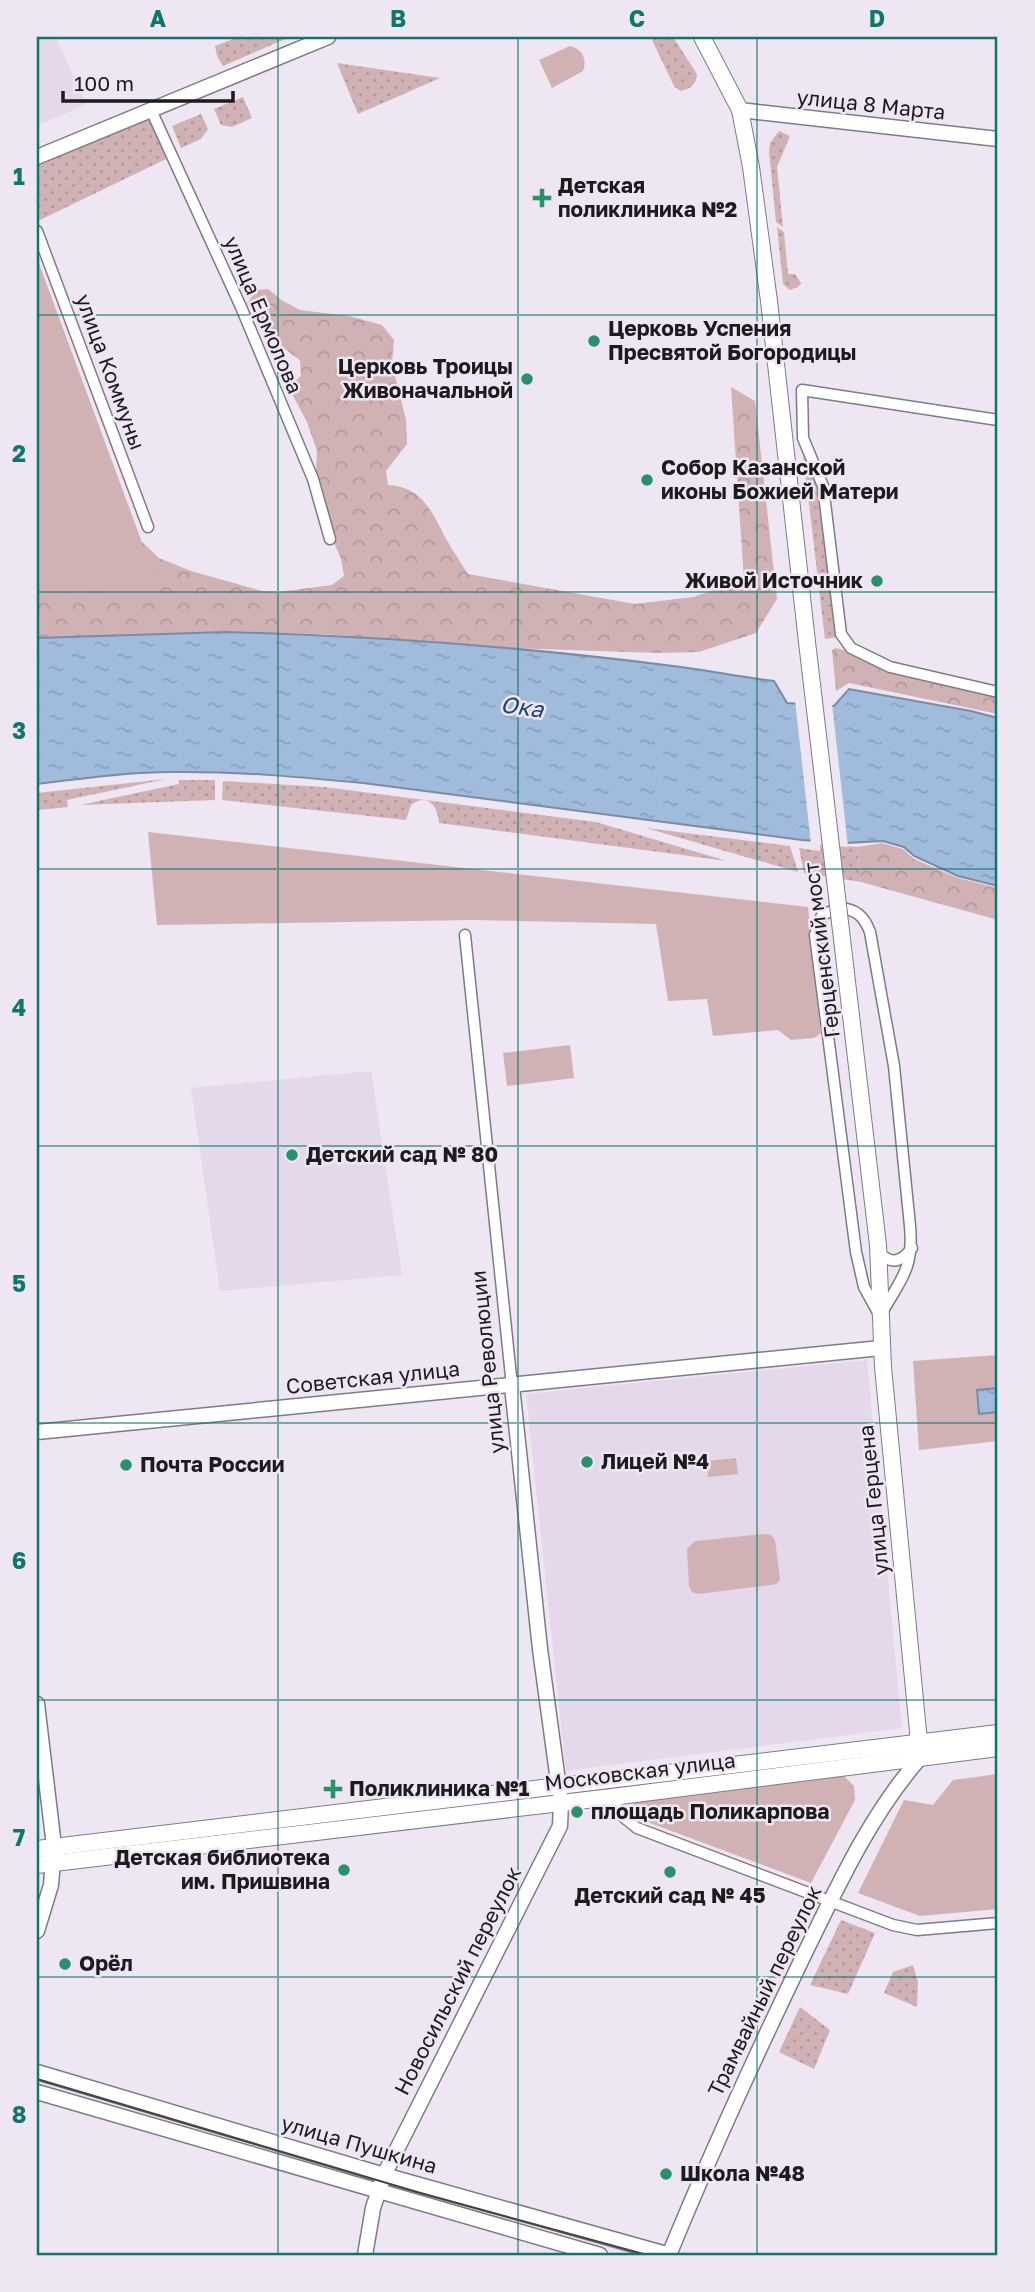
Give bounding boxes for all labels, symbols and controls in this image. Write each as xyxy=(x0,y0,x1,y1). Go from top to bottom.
text: A xyxy=(150,4,167,32)
text: B xyxy=(390,4,406,32)
text: C xyxy=(629,4,645,32)
text: D xyxy=(869,4,885,32)
scale bar xyxy=(63,60,233,104)
text: 100 m xyxy=(74,70,134,96)
street label: улица 8 Марта xyxy=(796,83,947,125)
text: 1 xyxy=(13,162,25,190)
place label: Детская поликлиника №2 xyxy=(558,172,737,222)
marker: Детская поликлиника №2 xyxy=(532,188,552,208)
street label: улица Ермолова xyxy=(219,232,309,397)
street label: улица Коммуны xyxy=(71,290,151,453)
place label: Церковь Успения Пресвятой Богородицы xyxy=(608,315,856,365)
marker: Церковь Успения Пресвятой Богородицы xyxy=(586,333,602,349)
place label: Церковь Троицы Живоначальной xyxy=(338,353,513,403)
marker: Церковь Троицы Живоначальной xyxy=(519,371,535,387)
text: 2 xyxy=(12,439,26,467)
place label: Собор Казанской иконы Божией Матери xyxy=(661,454,899,504)
marker: Собор Казанской иконы Божией Матери xyxy=(639,472,655,488)
place label: Живой Источник xyxy=(685,567,863,593)
marker: Живой Источник xyxy=(869,573,885,589)
water label: Ока xyxy=(499,689,546,723)
text: 3 xyxy=(12,716,26,744)
street label: Герценский мост xyxy=(797,861,845,1039)
text: 4 xyxy=(12,993,26,1021)
place label: Детский сад № 80 xyxy=(306,1141,498,1167)
marker: Детский сад № 80 xyxy=(284,1147,300,1163)
text: 5 xyxy=(12,1269,26,1297)
street label: улица Революции xyxy=(464,1269,510,1455)
street label: Советская улица xyxy=(285,1355,461,1399)
street label: улица Герцена xyxy=(852,1424,894,1577)
place label: Лицей №4 xyxy=(601,1448,709,1474)
place label: Почта России xyxy=(140,1451,285,1477)
marker: Лицей №4 xyxy=(579,1454,595,1470)
marker: Почта России xyxy=(118,1457,134,1473)
text: 6 xyxy=(12,1546,26,1574)
street label: Московская улица xyxy=(543,1746,737,1796)
place label: Поликлиника №1 xyxy=(349,1775,530,1801)
marker: Поликлиника №1 xyxy=(323,1779,343,1799)
place label: площадь Поликарпова xyxy=(591,1798,830,1824)
marker: площадь Поликарпова xyxy=(569,1804,585,1820)
text: 7 xyxy=(13,1823,25,1851)
place label: Детская библиотека им. Пришвина xyxy=(115,1844,330,1894)
marker: Детская библиотека им. Пришвина xyxy=(336,1862,352,1878)
street label: Новосильский переулок xyxy=(388,1862,526,2099)
marker: Детский сад № 45 xyxy=(662,1864,678,1880)
street label: Трамвайный переулок xyxy=(702,1881,827,2100)
place label: Детский сад № 45 xyxy=(575,1882,766,1908)
place label: Орёл xyxy=(79,1950,133,1976)
marker: Орёл xyxy=(57,1956,73,1972)
text: 8 xyxy=(12,2100,26,2128)
street label: улица Пушкина xyxy=(278,2109,440,2179)
place label: Школа №48 xyxy=(680,2160,805,2186)
marker: Школа №48 xyxy=(658,2166,674,2182)

